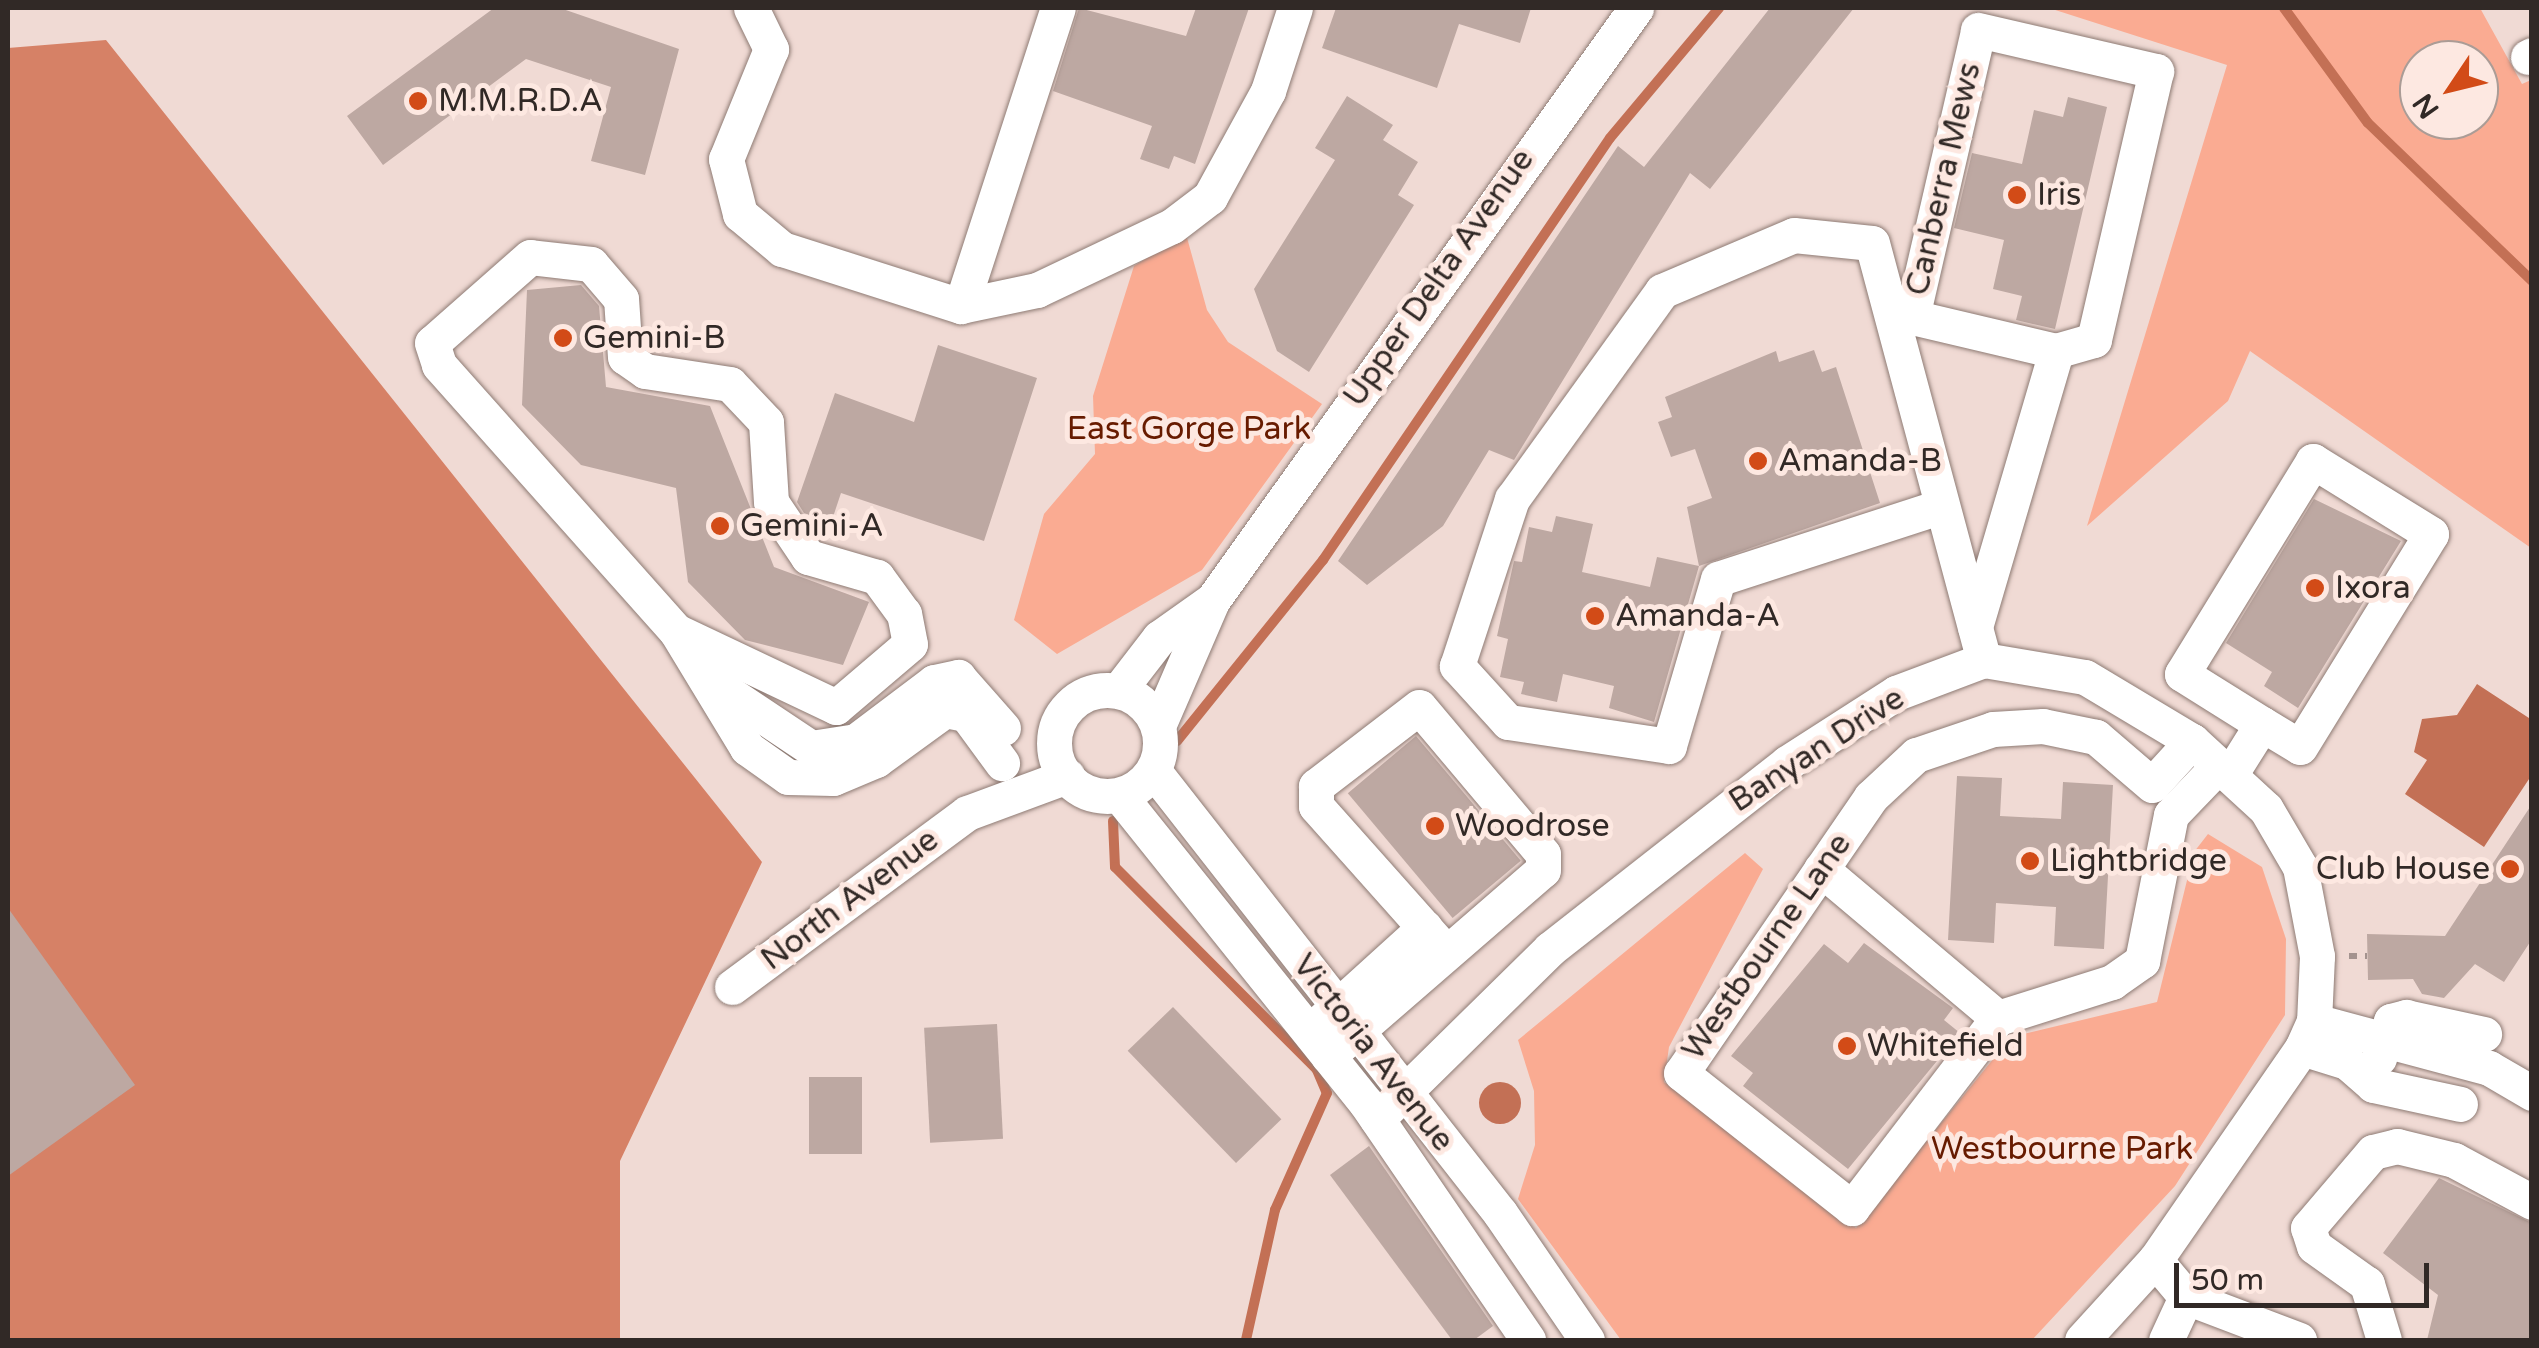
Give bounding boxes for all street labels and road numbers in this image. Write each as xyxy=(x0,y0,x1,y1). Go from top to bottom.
street label: Canberra Mews xyxy=(1899,59,1989,299)
street label: Upper Delta Avenue xyxy=(1336,142,1542,414)
street label: Banyan Drive xyxy=(1722,679,1912,821)
street label: North Avenue xyxy=(754,821,946,979)
street label: Westbourne Lane xyxy=(1674,826,1860,1068)
street label: Victoria Avenue xyxy=(1284,947,1462,1159)

